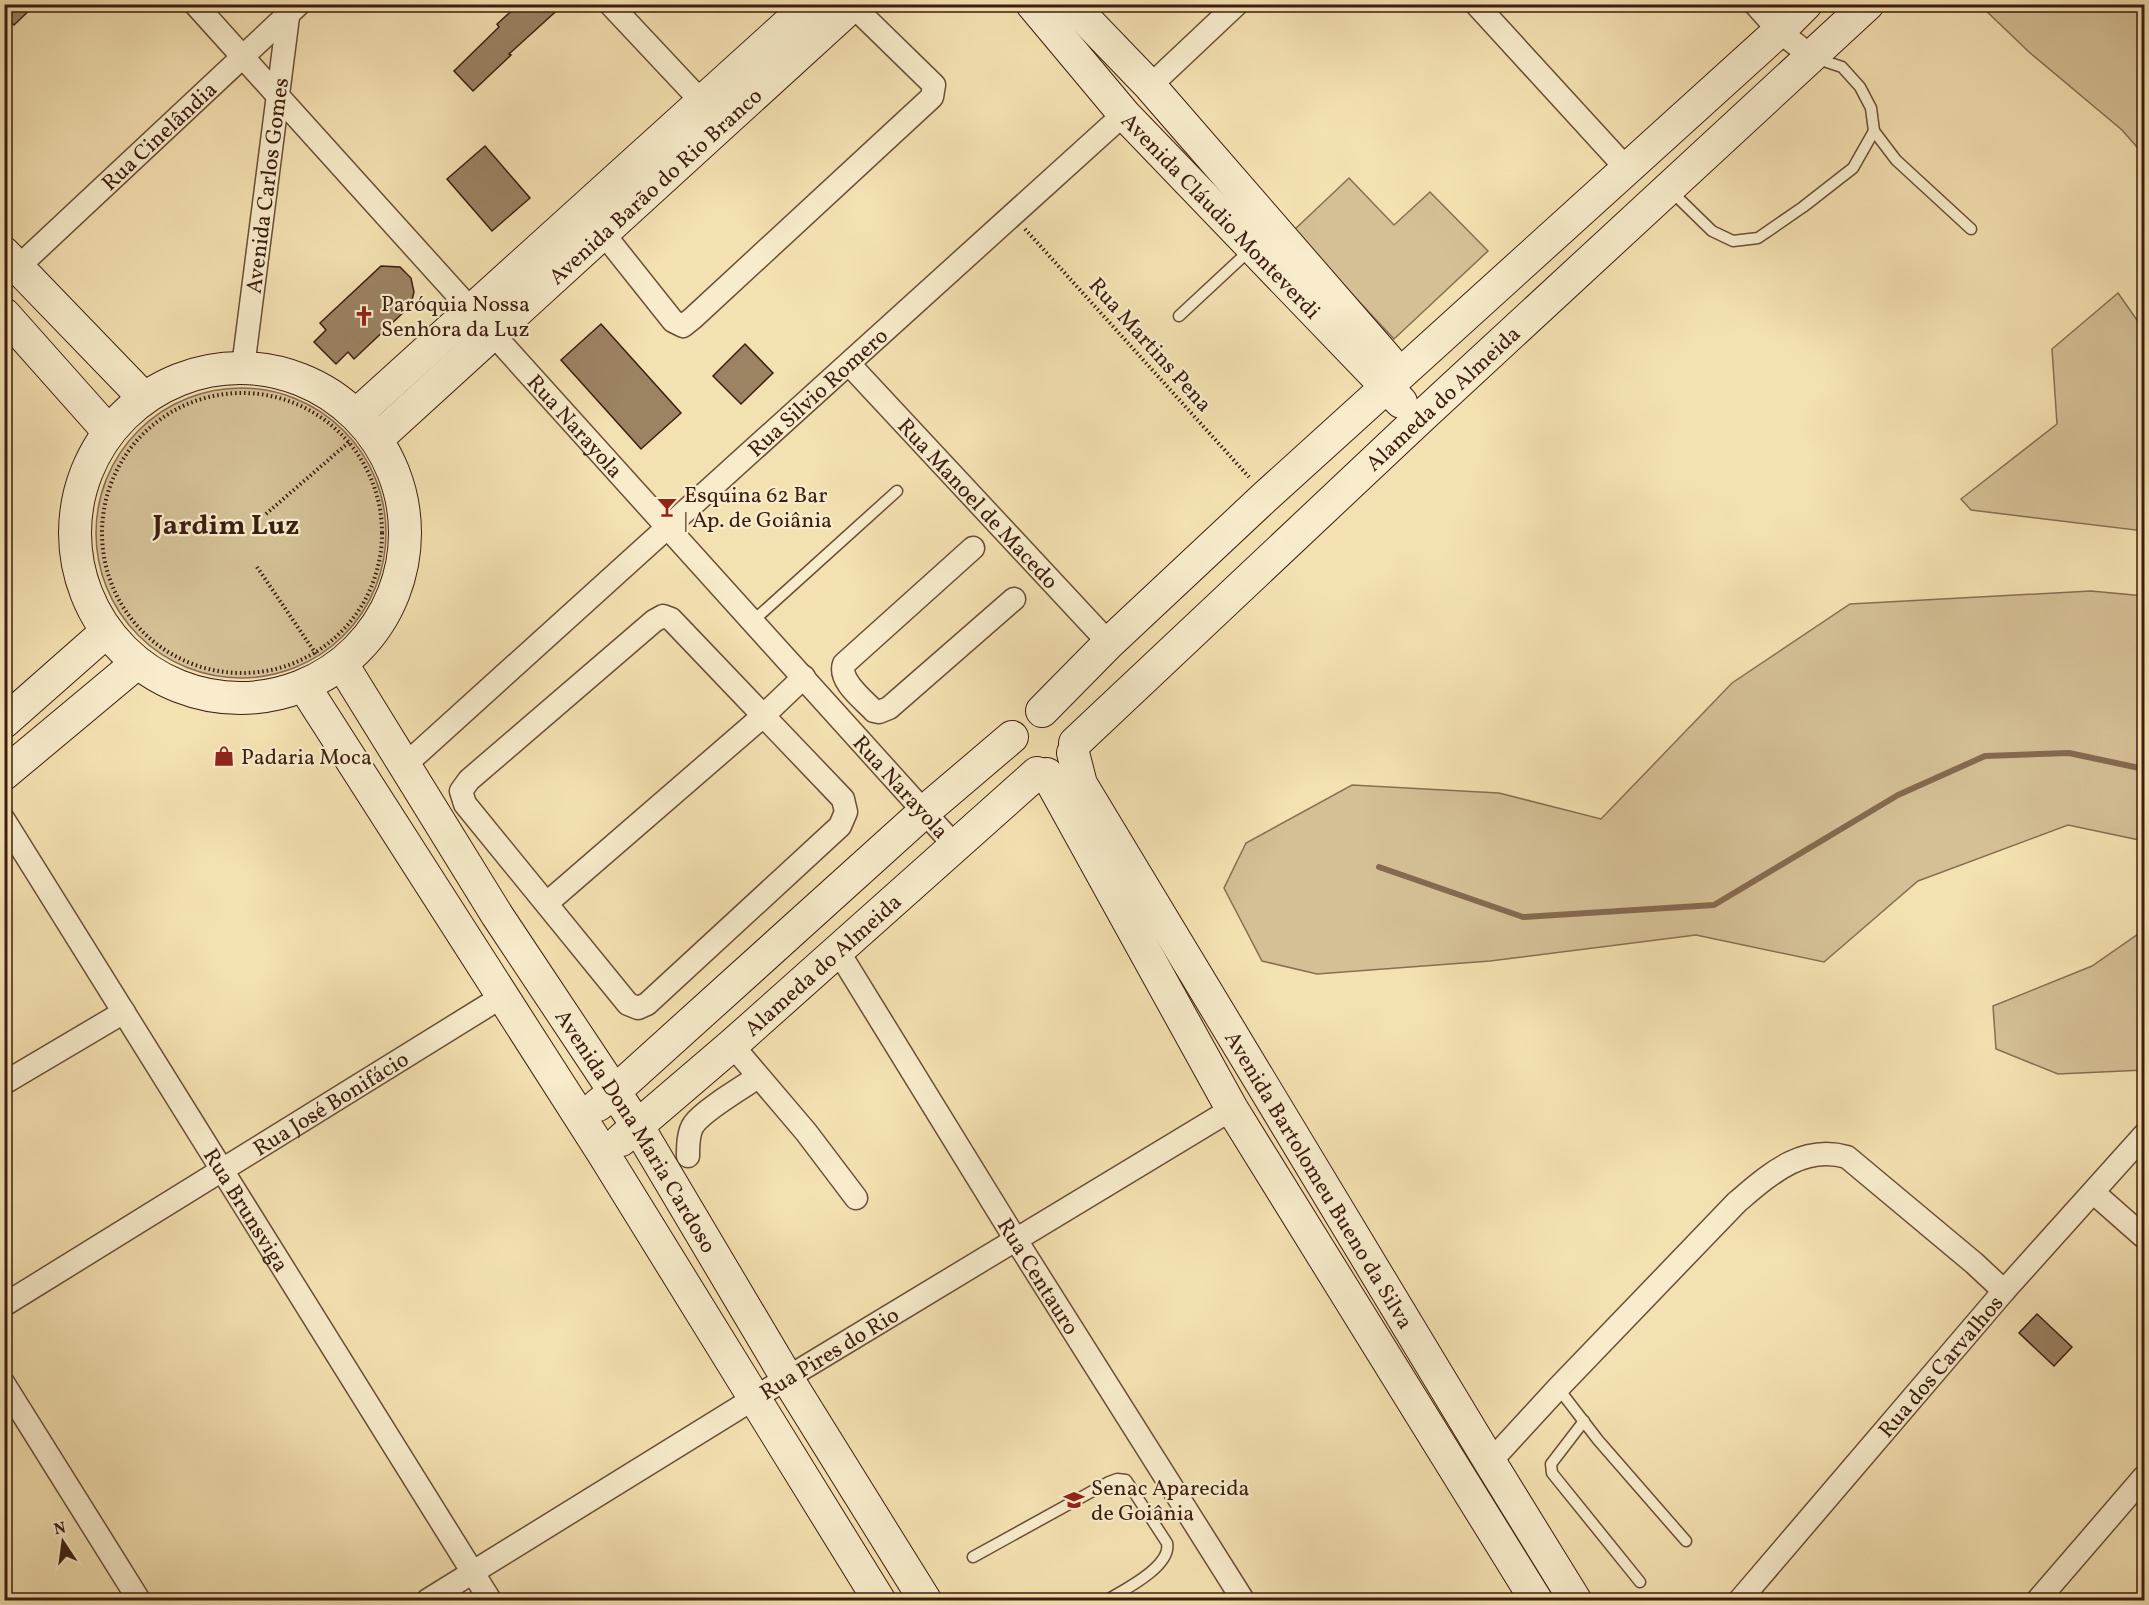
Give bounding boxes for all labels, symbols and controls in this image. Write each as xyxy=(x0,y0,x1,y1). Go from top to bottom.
street label: Rua Cinelândia xyxy=(96,75,225,199)
street label: Avenida Carlos Gomes xyxy=(240,76,298,296)
street label: Avenida Barão do Rio Branco xyxy=(543,82,770,293)
street label: Avenida Cláudio Monteverdi xyxy=(1113,107,1326,327)
street label: Rua Martins Pena xyxy=(1080,272,1218,420)
place label: Paróquia Nossa Senhora da Luz xyxy=(381,290,530,346)
church icon: Paróquia Nossa Senhora da Luz xyxy=(352,304,376,328)
street label: Alameda do Almeida xyxy=(1360,320,1528,480)
street label: Rua Silvio Romero xyxy=(742,322,896,465)
street label: Rua Narayola xyxy=(519,369,629,486)
street label: Rua Manoel de Macedo xyxy=(889,412,1064,597)
place label: Esquina 62 Bar | Ap. de Goiânia xyxy=(684,481,832,537)
bar icon: Esquina 62 Bar | Ap. de Goiânia xyxy=(655,495,679,519)
district label: Jardim Luz xyxy=(152,507,299,546)
street label: Rua Narayola xyxy=(844,729,955,847)
place label: Padaria Moca xyxy=(241,743,372,774)
shop icon: Padaria Moca xyxy=(212,744,236,768)
street label: Alameda do Almeida xyxy=(738,888,909,1045)
street label: Avenida Dona Maria Cardoso xyxy=(546,1004,722,1260)
street label: Avenida Bartolomeu Bueno da Silva xyxy=(1216,1026,1419,1336)
street label: Rua José Bonifácio xyxy=(248,1045,416,1165)
street label: Rua Brunsviga xyxy=(194,1143,295,1279)
street label: Rua Centauro xyxy=(988,1213,1085,1342)
street label: Rua dos Carvalhos xyxy=(1872,1289,2012,1446)
street label: Rua Pires do Rio xyxy=(755,1301,906,1409)
place label: Senac Aparecida de Goiânia xyxy=(1091,1474,1250,1530)
school or university icon: Senac Aparecida de Goiânia xyxy=(1062,1488,1086,1512)
north arrow xyxy=(33,1512,93,1572)
text: N xyxy=(52,1517,69,1541)

